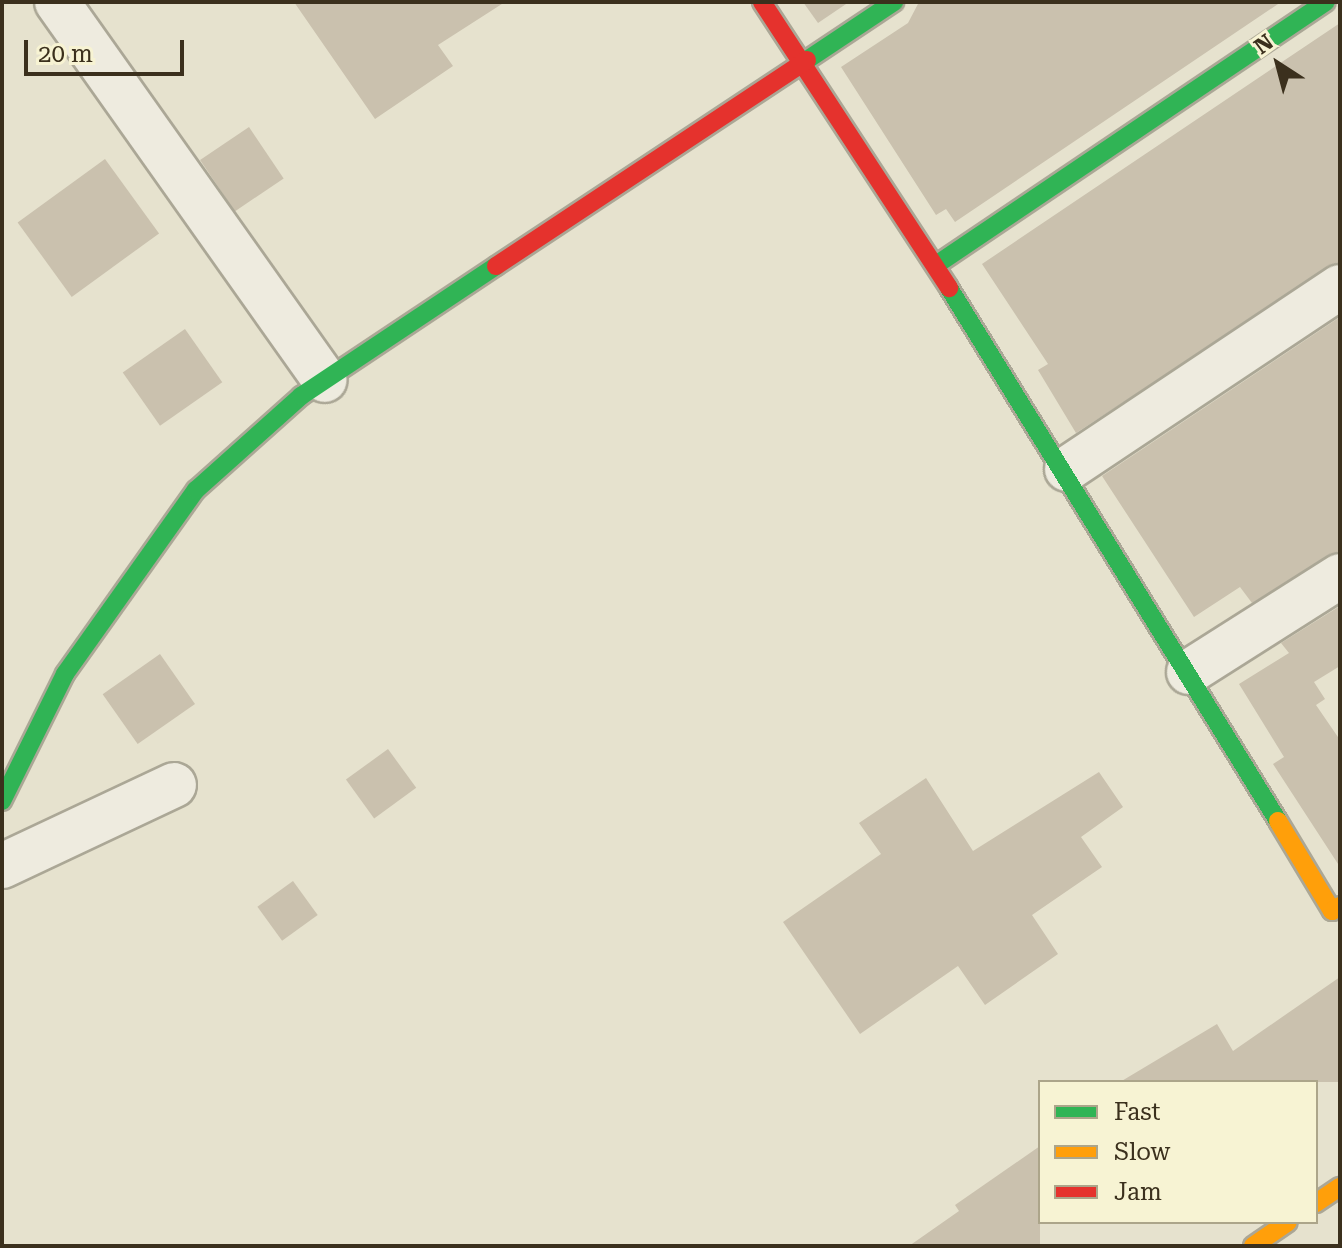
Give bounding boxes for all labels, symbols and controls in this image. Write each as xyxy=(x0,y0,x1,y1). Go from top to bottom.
scale bar xyxy=(28,24,188,74)
north arrow xyxy=(1238,24,1318,104)
text: N xyxy=(1249,29,1278,59)
text: 20 m xyxy=(38,40,93,68)
legend xyxy=(1038,1080,1318,1224)
text: Fast xyxy=(1114,1098,1161,1126)
text: Slow xyxy=(1114,1138,1170,1166)
text: Jam xyxy=(1114,1178,1162,1206)

